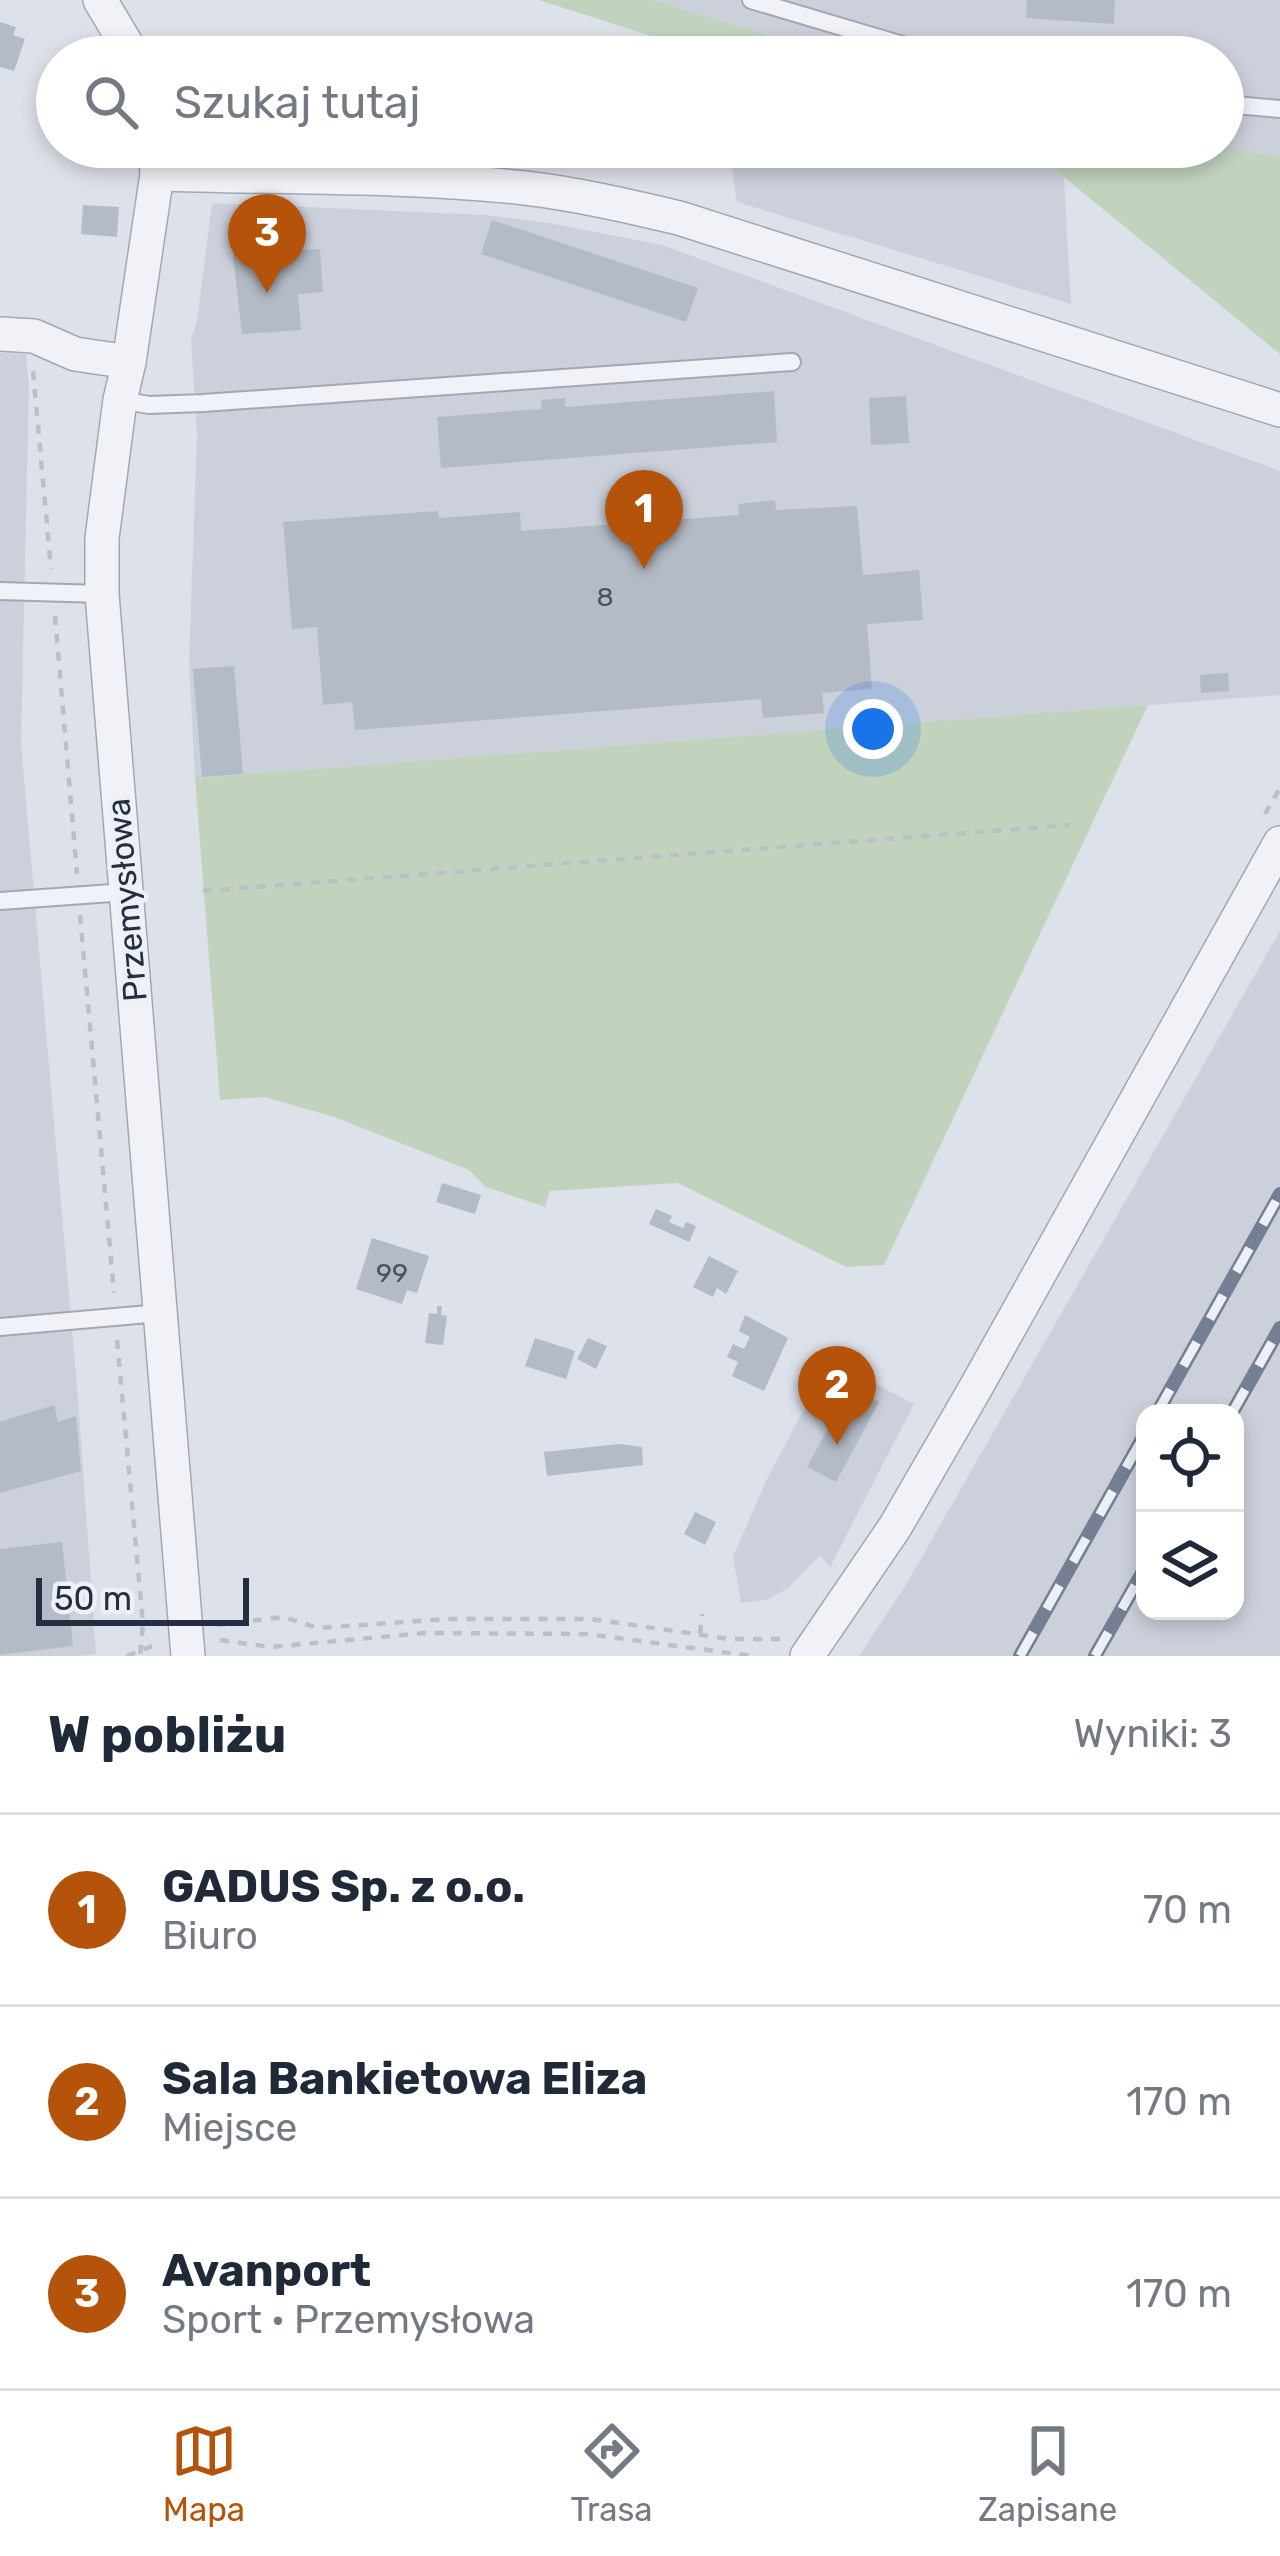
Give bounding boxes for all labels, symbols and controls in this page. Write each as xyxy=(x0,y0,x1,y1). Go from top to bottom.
search box xyxy=(36,36,1244,168)
icon: search xyxy=(78,69,144,135)
text: Szukaj tutaj xyxy=(174,76,421,129)
pin: 3 xyxy=(228,194,306,293)
pin: 1 xyxy=(605,470,683,569)
house number: 8 xyxy=(596,581,614,613)
your location xyxy=(843,699,903,759)
street label: Przemysłowa xyxy=(98,797,155,1003)
house number: 99 xyxy=(376,1257,408,1289)
pin: 2 xyxy=(798,1346,876,1445)
map controls xyxy=(1136,1404,1244,1620)
button: locate xyxy=(1136,1404,1244,1512)
button: layers xyxy=(1136,1512,1244,1620)
scale bar xyxy=(36,1572,249,1625)
text: 50 m xyxy=(54,1579,132,1618)
text: W pobliżu xyxy=(48,1704,286,1765)
text: Wyniki: 3 xyxy=(1074,1711,1232,1757)
text: GADUS Sp. z o.o. xyxy=(162,1860,525,1913)
text: 1 xyxy=(77,1887,97,1933)
text: 70 m xyxy=(1143,1887,1232,1933)
text: Biuro xyxy=(162,1913,258,1959)
text: Sala Bankietowa Eliza xyxy=(162,2052,647,2105)
text: 2 xyxy=(74,2079,100,2125)
text: 170 m xyxy=(1126,2079,1232,2125)
text: Miejsce xyxy=(162,2105,297,2151)
text: Avanport xyxy=(162,2244,371,2297)
text: 3 xyxy=(74,2271,100,2317)
text: 170 m xyxy=(1126,2271,1232,2317)
text: Sport · Przemysłowa xyxy=(162,2297,535,2343)
tab: Mapa xyxy=(163,2418,245,2529)
tab: Trasa xyxy=(571,2418,653,2529)
tab: Zapisane xyxy=(978,2418,1117,2529)

